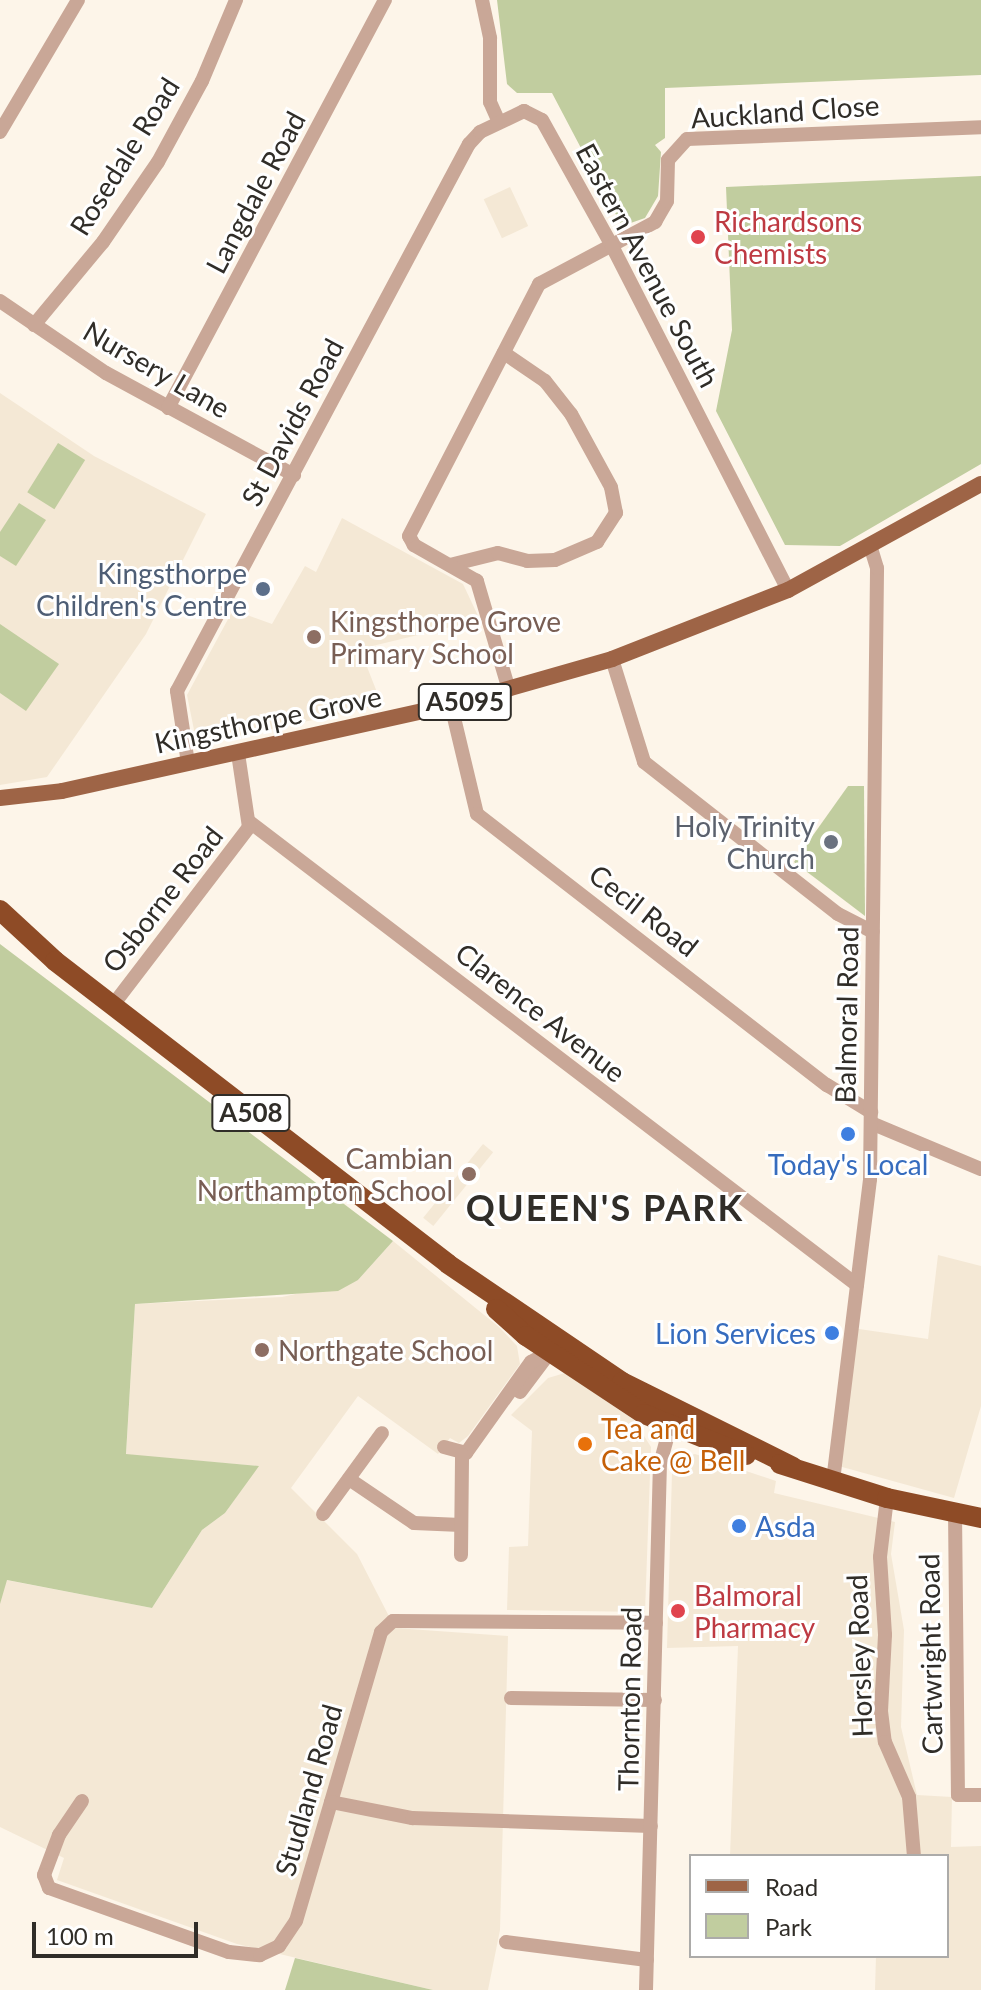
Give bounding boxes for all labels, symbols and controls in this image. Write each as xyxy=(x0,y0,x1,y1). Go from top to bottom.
street label: Rosedale Road xyxy=(62,71,186,241)
street label: Auckland Close xyxy=(690,88,880,134)
street label: Langdale Road xyxy=(198,105,312,279)
street label: Eastern Avenue South xyxy=(569,137,727,393)
place label: Richardsons Chemists xyxy=(714,204,862,270)
marker: Richardsons Chemists xyxy=(689,228,707,246)
street label: Nursery Lane xyxy=(77,313,237,425)
street label: St Davids Road xyxy=(234,333,350,511)
place label: Kingsthorpe Children's Centre xyxy=(36,556,247,622)
marker: Kingsthorpe Children's Centre xyxy=(254,580,272,598)
place label: Kingsthorpe Grove Primary School xyxy=(330,604,561,670)
marker: Kingsthorpe Grove Primary School xyxy=(305,628,323,646)
street label: Kingsthorpe Grove xyxy=(151,679,385,759)
road number: A5095 xyxy=(417,680,513,724)
place label: Holy Trinity Church xyxy=(673,809,815,875)
street label: Osborne Road xyxy=(95,819,229,979)
marker: Holy Trinity Church xyxy=(822,833,840,851)
street label: Cecil Road xyxy=(583,857,705,963)
street label: Balmoral Road xyxy=(828,926,864,1104)
street label: Clarence Avenue xyxy=(449,935,633,1089)
road number: A508 xyxy=(211,1091,291,1135)
marker: Today's Local xyxy=(839,1125,857,1143)
place label: Cambian Northampton School xyxy=(197,1141,453,1207)
place label: Today's Local xyxy=(768,1147,928,1181)
marker: Cambian Northampton School xyxy=(460,1165,478,1183)
district label: QUEEN'S PARK xyxy=(466,1186,744,1230)
place label: Lion Services xyxy=(655,1316,816,1350)
marker: Lion Services xyxy=(823,1324,841,1342)
place label: Northgate School xyxy=(278,1333,493,1367)
marker: Northgate School xyxy=(253,1341,271,1359)
place label: Tea and Cake @ Bell xyxy=(601,1411,745,1477)
marker: Tea and Cake @ Bell xyxy=(576,1435,594,1453)
place label: Asda xyxy=(755,1509,816,1543)
marker: Asda xyxy=(730,1517,748,1535)
street label: Cartwright Road xyxy=(911,1553,949,1755)
street label: Horsley Road xyxy=(839,1574,879,1738)
place label: Balmoral Pharmacy xyxy=(694,1578,815,1644)
marker: Balmoral Pharmacy xyxy=(669,1602,687,1620)
street label: Thornton Road xyxy=(611,1607,647,1791)
street label: Studland Road xyxy=(267,1700,349,1880)
legend xyxy=(689,1854,949,1958)
text: Road xyxy=(765,1872,818,1901)
scale bar xyxy=(36,1906,202,1956)
text: Park xyxy=(765,1912,812,1941)
text: 100 m xyxy=(46,1921,114,1950)

